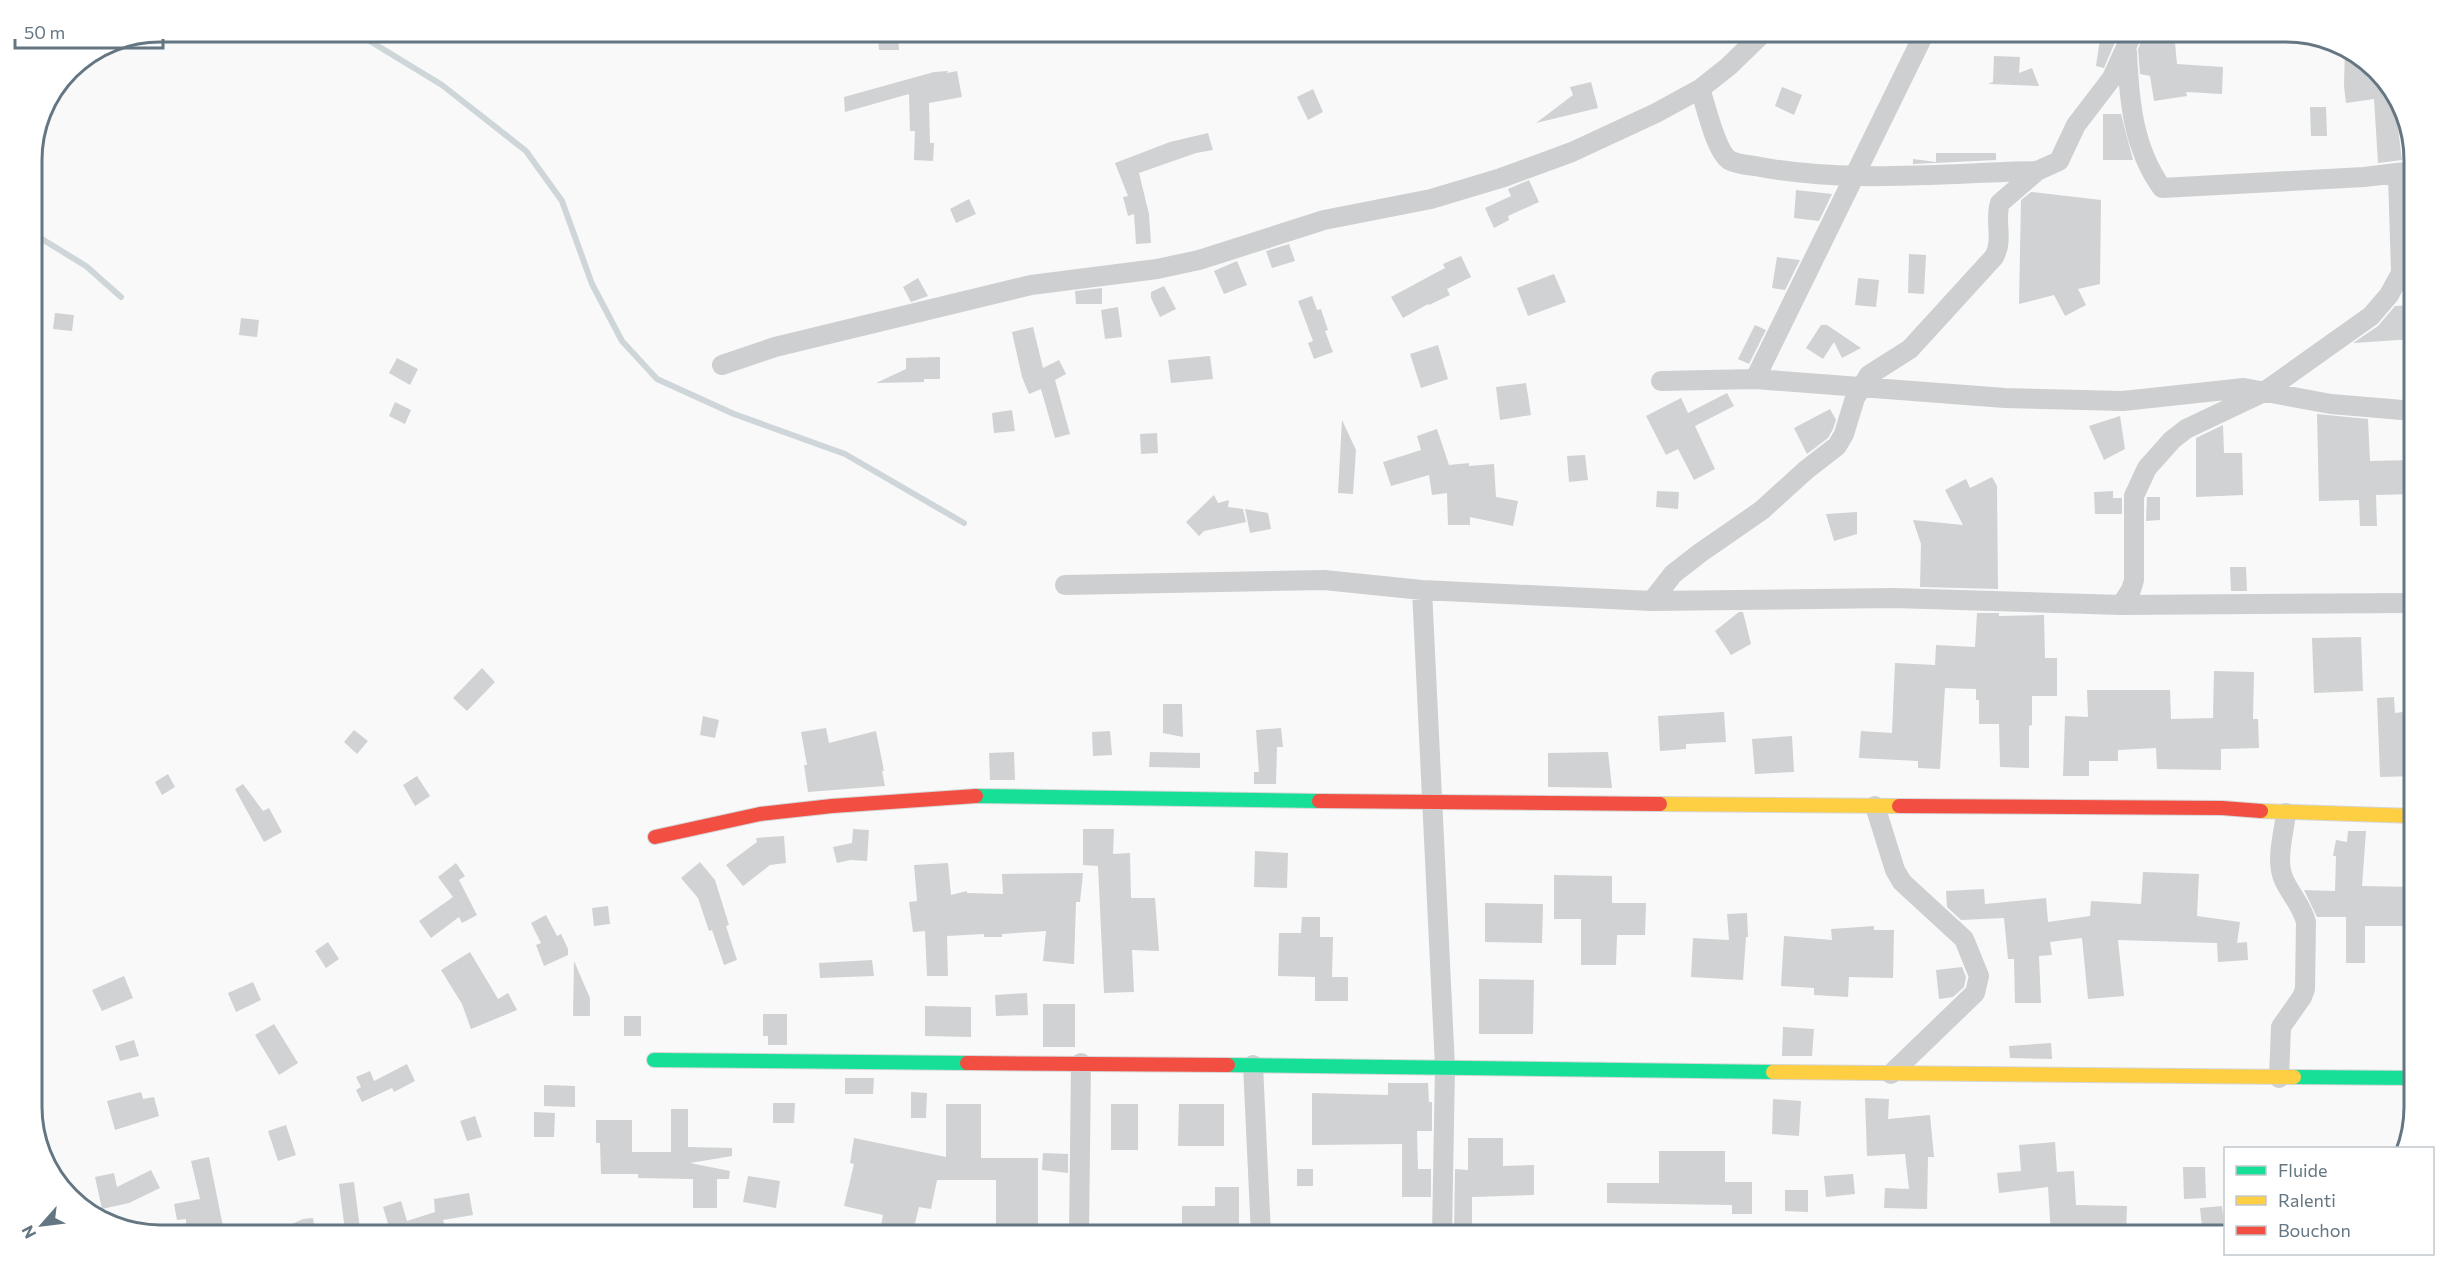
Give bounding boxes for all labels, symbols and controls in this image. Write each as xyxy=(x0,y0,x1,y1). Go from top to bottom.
scale bar xyxy=(15,12,164,50)
text: 50 m xyxy=(24,21,65,43)
legend xyxy=(2224,1147,2434,1255)
text: Fluide xyxy=(2278,1159,2327,1181)
text: Ralenti xyxy=(2278,1189,2336,1211)
north arrow xyxy=(12,1195,72,1255)
text: Bouchon xyxy=(2278,1219,2351,1241)
text: N xyxy=(17,1223,40,1242)

